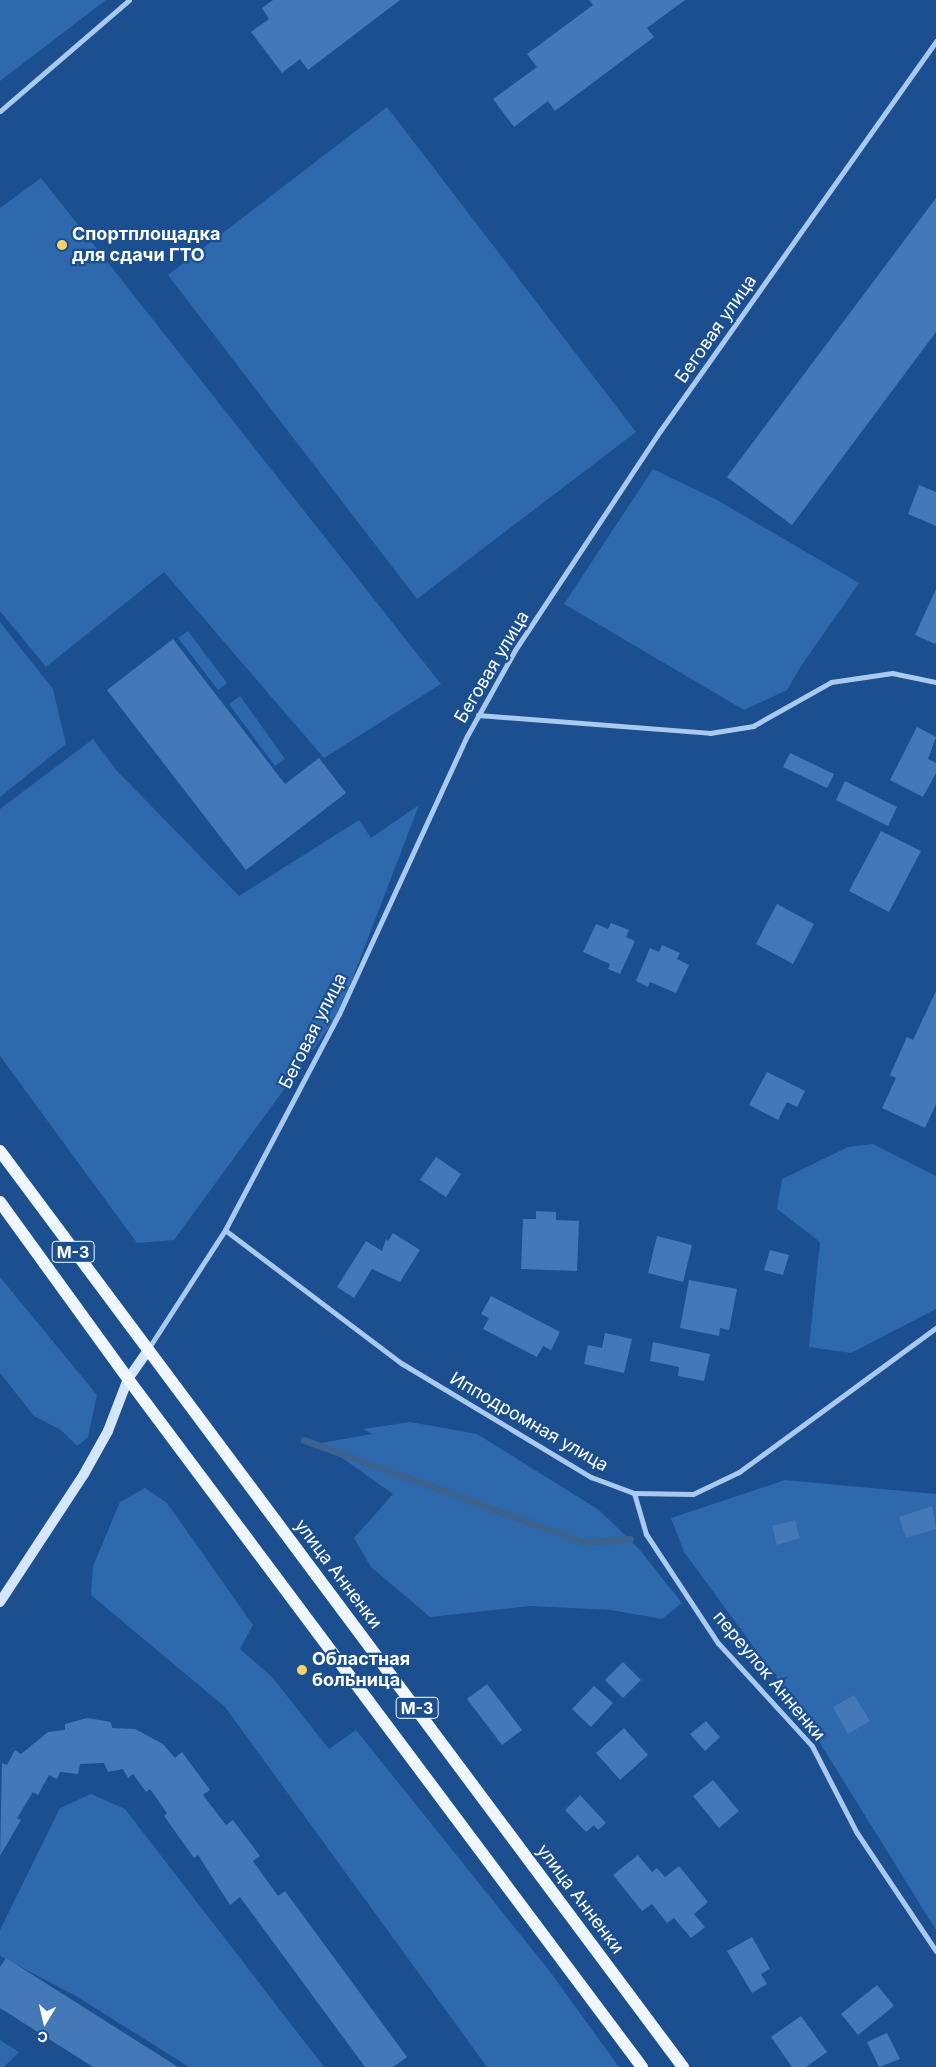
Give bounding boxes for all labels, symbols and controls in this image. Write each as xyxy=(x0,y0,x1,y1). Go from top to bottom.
place label: Спортплощадка для сдачи ГТО xyxy=(72,224,220,266)
marker: Спортплощадка для сдачи ГТО xyxy=(56,239,68,251)
street label: Беговая улица xyxy=(671,271,761,387)
street label: Беговая улица xyxy=(450,607,534,727)
street label: Беговая улица xyxy=(275,970,351,1092)
road number: М-3 xyxy=(50,1238,96,1266)
street label: Ипподромная улица xyxy=(446,1368,612,1476)
street label: улица Анненки xyxy=(290,1515,386,1633)
street label: переулок Анненки xyxy=(708,1607,830,1745)
place label: Областная больница xyxy=(312,1649,410,1692)
marker: Областная больница xyxy=(296,1664,308,1676)
road number: М-3 xyxy=(394,1695,440,1722)
street label: улица Анненки xyxy=(532,1840,628,1958)
north arrow xyxy=(20,1997,70,2047)
text: С xyxy=(36,2028,49,2047)

